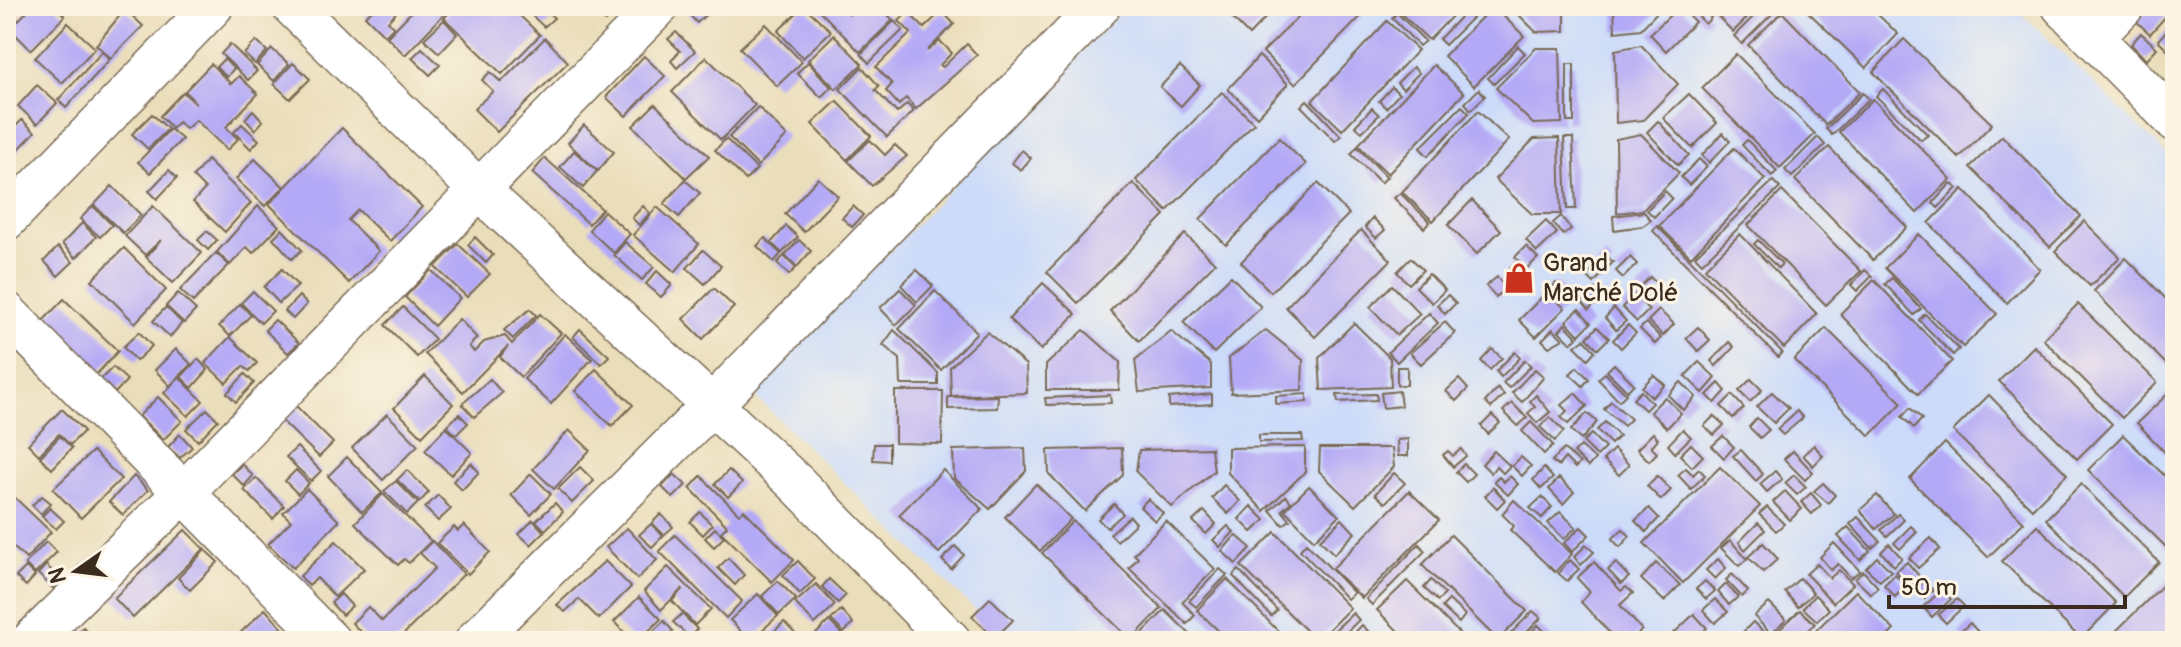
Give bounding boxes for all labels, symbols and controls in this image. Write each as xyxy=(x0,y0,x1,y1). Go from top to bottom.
place label: Grand Marché Dolé xyxy=(1543,247,1678,309)
shop icon: Grand Marché Dolé xyxy=(1502,261,1536,295)
north arrow xyxy=(36,531,116,611)
scale bar xyxy=(1889,559,2125,609)
text: N xyxy=(42,565,73,586)
text: 50 m xyxy=(1901,573,1957,602)

